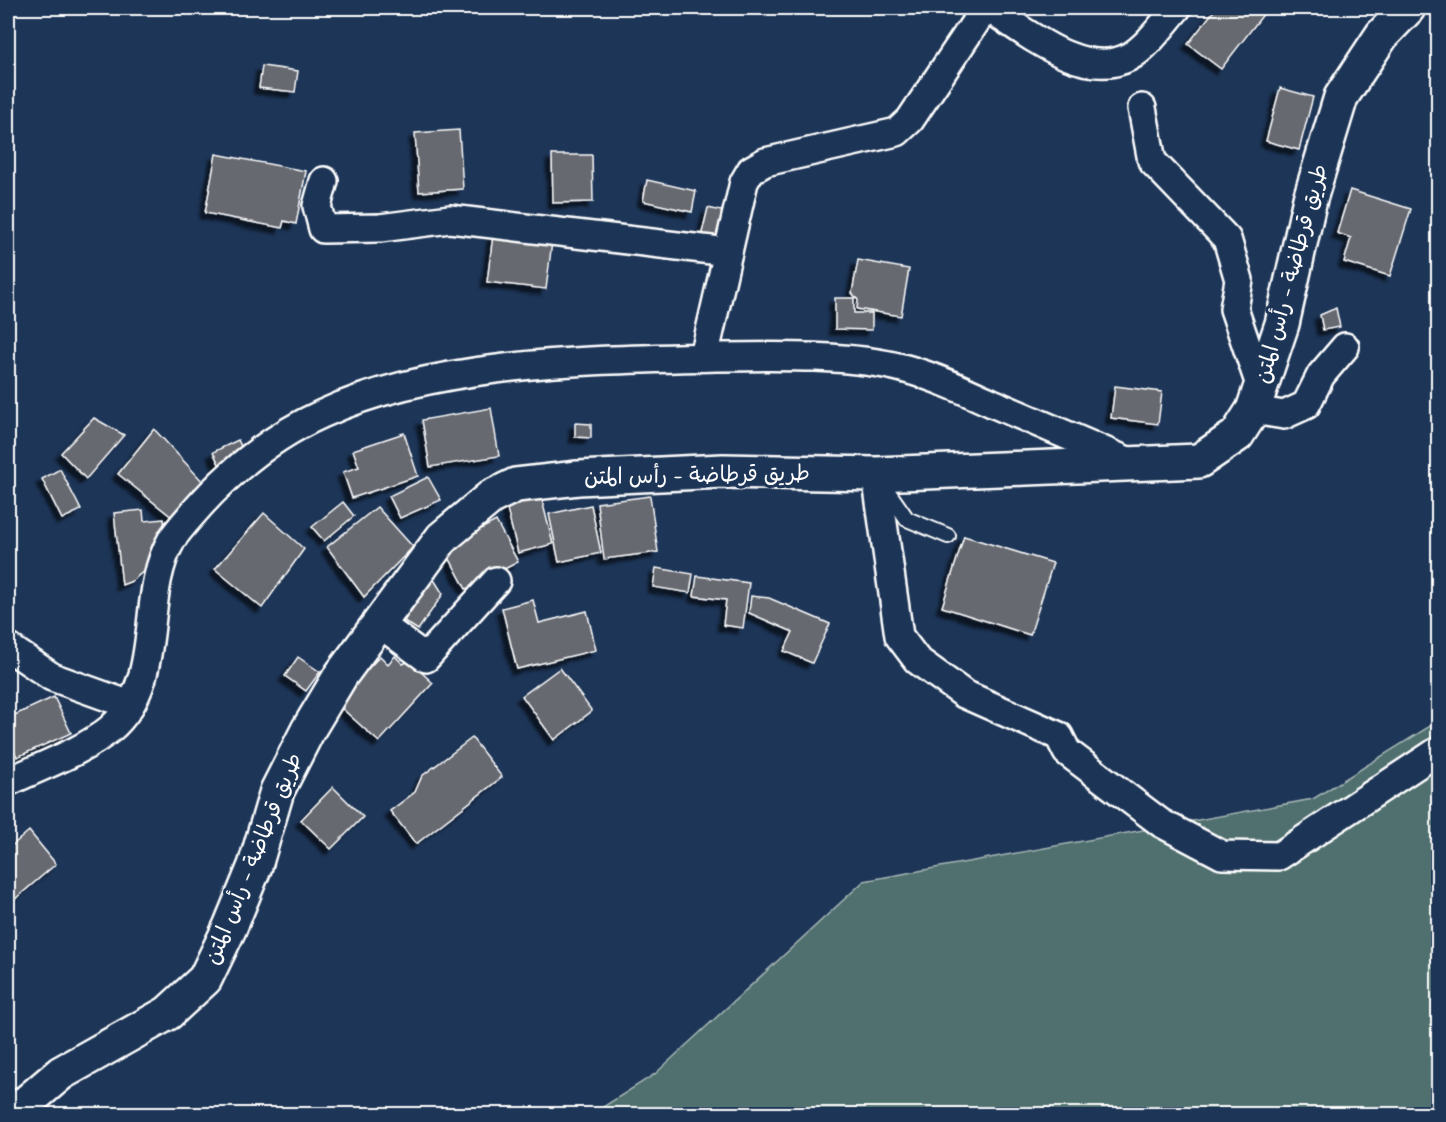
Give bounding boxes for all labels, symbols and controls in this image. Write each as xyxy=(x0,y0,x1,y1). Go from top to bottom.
street label: طريق قرطاضة - رأس المتن xyxy=(1248,161,1335,387)
street label: طريق قرطاضة - رأس المتن xyxy=(584,459,810,492)
street label: طريق قرطاضة - رأس المتن xyxy=(198,749,309,969)

